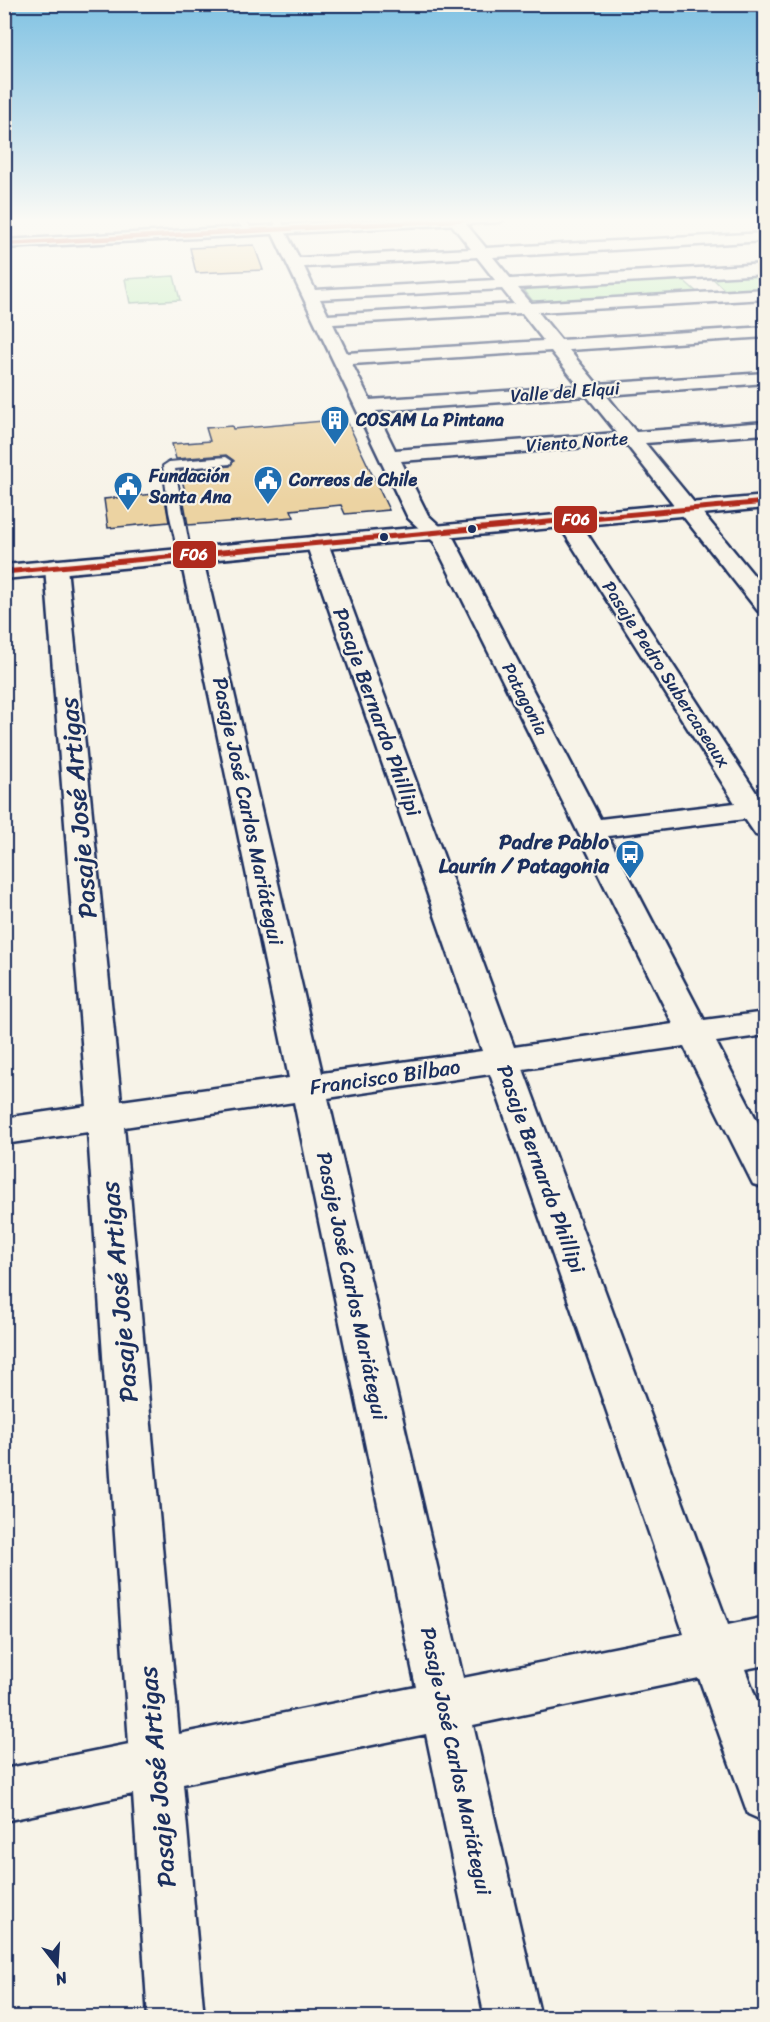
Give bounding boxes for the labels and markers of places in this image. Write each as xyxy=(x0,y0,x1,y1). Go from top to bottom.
building icon: COSAM La Pintana xyxy=(319,404,351,446)
place label: COSAM La Pintana xyxy=(355,404,504,436)
place label: Fundación Santa Ana xyxy=(148,460,232,513)
public building icon: Correos de Chile xyxy=(252,464,284,506)
place label: Correos de Chile xyxy=(288,464,418,496)
public building icon: Fundación Santa Ana xyxy=(112,470,144,512)
unlabelled marker xyxy=(466,523,478,535)
unlabelled marker xyxy=(378,531,390,543)
place label: Padre Pablo Laurín / Patagonia xyxy=(439,823,610,885)
bus stop icon: Padre Pablo Laurín / Patagonia xyxy=(614,838,646,880)

